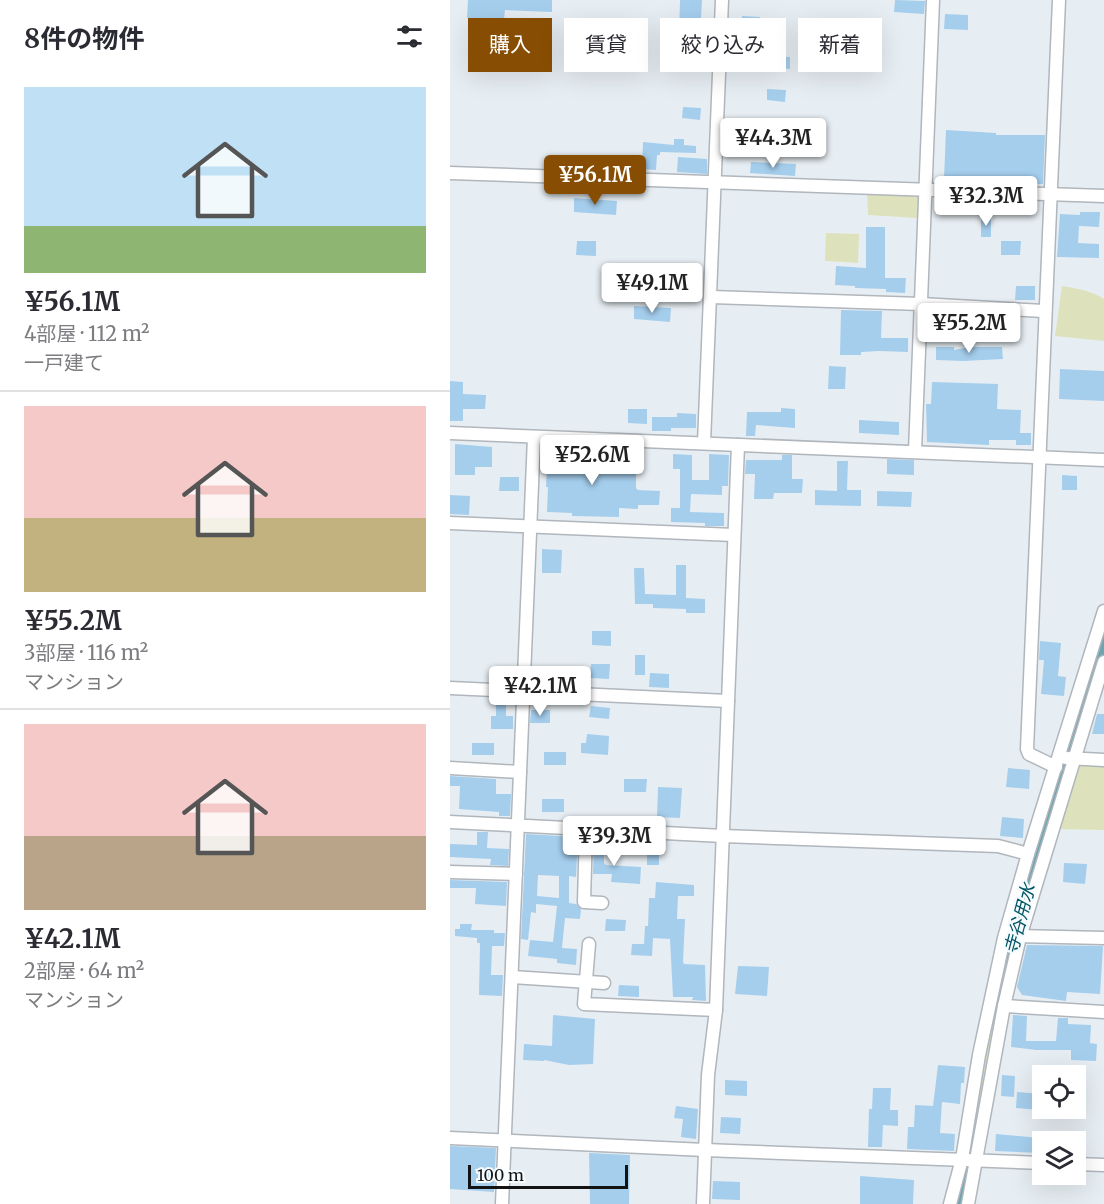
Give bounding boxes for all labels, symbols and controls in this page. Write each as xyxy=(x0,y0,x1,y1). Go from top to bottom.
chip: 購入 xyxy=(468,18,552,72)
chip: 賃貸 xyxy=(564,18,648,72)
chip: 絞り込み xyxy=(660,18,786,72)
chip: 新着 xyxy=(798,18,882,72)
icon: filters xyxy=(393,20,426,53)
text: 8件の物件 xyxy=(24,22,144,55)
pin: ¥44.3M xyxy=(724,118,822,169)
text: ¥44.3M xyxy=(734,125,812,150)
icon: home xyxy=(171,126,279,234)
pin: ¥56.1M xyxy=(546,155,644,206)
text: ¥56.1M xyxy=(558,162,632,187)
pin: ¥32.3M xyxy=(937,176,1035,227)
text: ¥32.3M xyxy=(948,183,1024,208)
pin: ¥49.1M xyxy=(603,263,701,314)
text: ¥49.1M xyxy=(616,270,688,295)
text: ¥56.1M xyxy=(24,285,120,318)
pin: ¥55.2M xyxy=(920,303,1018,354)
text: ¥55.2M xyxy=(931,310,1007,335)
text: 4部屋 · 112 m² xyxy=(24,321,149,346)
text: 一戸建て xyxy=(24,350,104,375)
pin: ¥52.6M xyxy=(543,435,641,486)
text: ¥52.6M xyxy=(554,442,630,467)
icon: home xyxy=(171,445,279,553)
text: ¥55.2M xyxy=(24,604,122,637)
text: 3部屋 · 116 m² xyxy=(24,640,148,665)
pin: ¥42.1M xyxy=(491,666,589,717)
text: マンション xyxy=(24,669,124,694)
text: ¥42.1M xyxy=(503,673,577,698)
icon: home xyxy=(171,763,279,871)
pin: ¥39.3M xyxy=(565,816,663,867)
text: ¥39.3M xyxy=(577,823,651,848)
water label: 寺谷用水 xyxy=(999,879,1040,957)
text: ¥42.1M xyxy=(24,922,120,955)
text: 2部屋 · 64 m² xyxy=(24,958,144,983)
text: マンション xyxy=(24,987,124,1012)
map controls xyxy=(1032,1065,1086,1185)
button: locate xyxy=(1032,1065,1086,1119)
button: layers xyxy=(1032,1131,1086,1185)
scale bar xyxy=(468,1162,628,1190)
text: 100 m xyxy=(477,1165,524,1185)

